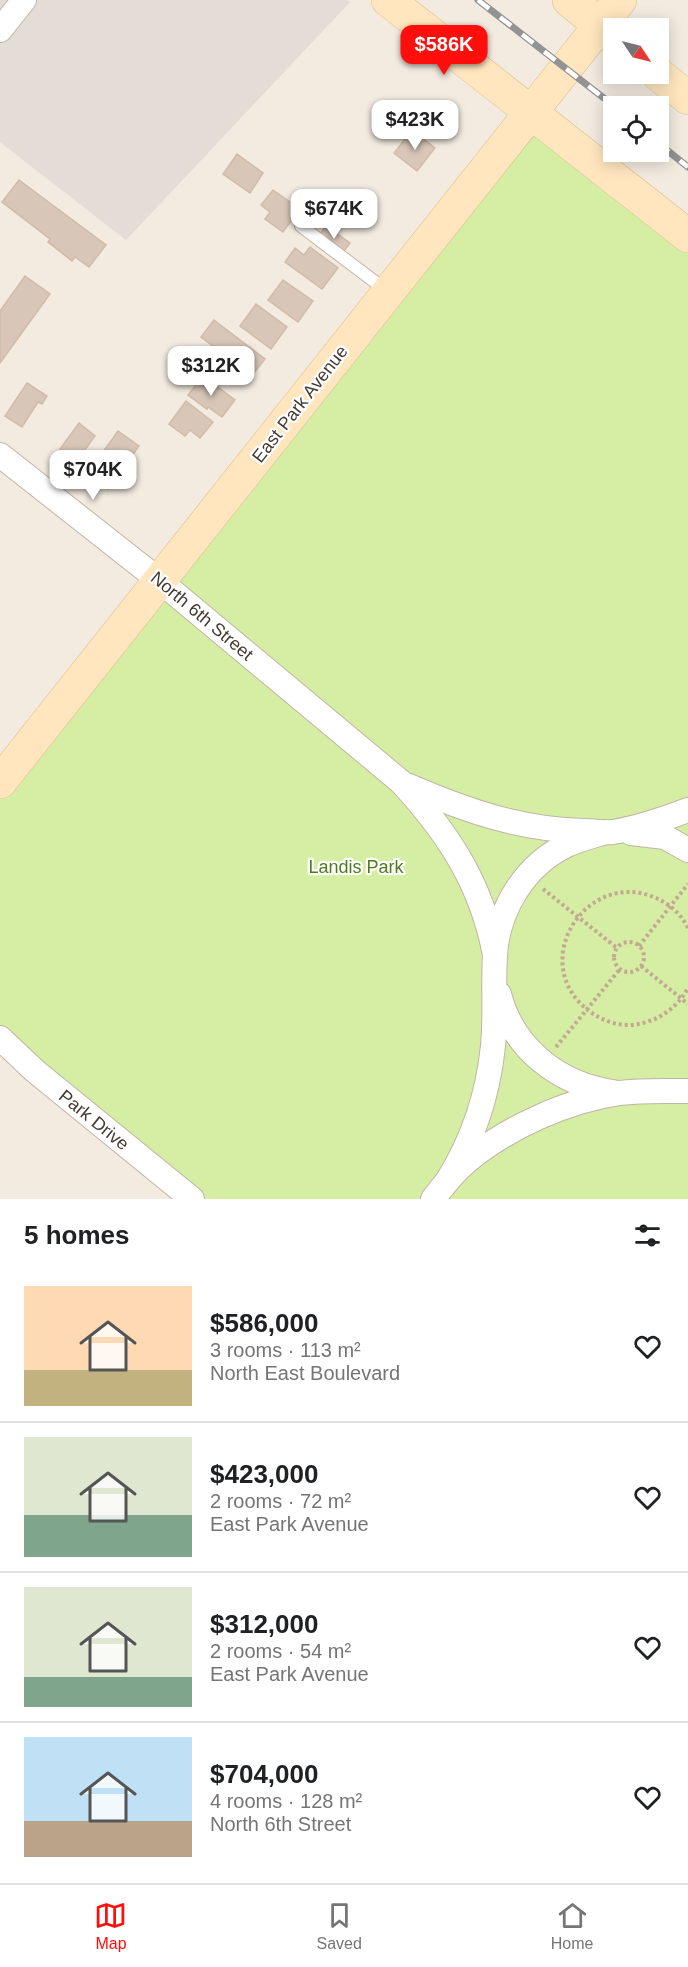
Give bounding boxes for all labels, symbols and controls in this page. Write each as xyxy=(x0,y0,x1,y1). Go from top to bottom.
north arrow xyxy=(603,18,669,84)
map controls xyxy=(603,18,669,162)
pin: $586K xyxy=(402,25,486,76)
text: $586K xyxy=(415,33,473,55)
button: locate xyxy=(603,96,669,162)
pin: $423K xyxy=(373,100,457,151)
text: $423K xyxy=(386,108,444,130)
pin: $674K xyxy=(292,189,376,240)
text: $674K xyxy=(305,197,363,219)
street label: East Park Avenue xyxy=(248,342,352,466)
pin: $312K xyxy=(169,346,253,397)
text: $312K xyxy=(182,354,240,376)
pin: $704K xyxy=(51,450,135,501)
text: $704K xyxy=(64,458,122,480)
street label: North 6th Street xyxy=(147,567,257,665)
park label: Landis Park xyxy=(308,857,405,877)
street label: Park Drive xyxy=(55,1086,133,1154)
icon: filters xyxy=(631,1219,664,1252)
text: 5 homes xyxy=(24,1220,130,1250)
text: $586,000 xyxy=(210,1308,318,1338)
icon: home xyxy=(72,1310,144,1382)
icon: heart xyxy=(631,1330,664,1363)
text: 3 rooms · 113 m² xyxy=(210,1339,361,1361)
text: North East Boulevard xyxy=(210,1362,400,1384)
text: $423,000 xyxy=(210,1459,318,1489)
icon: home xyxy=(72,1461,144,1533)
icon: heart xyxy=(631,1481,664,1514)
text: 2 rooms · 72 m² xyxy=(210,1490,351,1512)
text: East Park Avenue xyxy=(210,1513,369,1535)
text: $312,000 xyxy=(210,1609,318,1639)
icon: home xyxy=(72,1611,144,1683)
icon: heart xyxy=(631,1631,664,1664)
text: 2 rooms · 54 m² xyxy=(210,1640,351,1662)
text: East Park Avenue xyxy=(210,1663,369,1685)
text: $704,000 xyxy=(210,1759,318,1789)
icon: home xyxy=(72,1761,144,1833)
icon: heart xyxy=(631,1781,664,1814)
text: 4 rooms · 128 m² xyxy=(210,1790,362,1812)
text: North 6th Street xyxy=(210,1813,351,1835)
tab: Map xyxy=(94,1899,127,1953)
tab: Saved xyxy=(316,1899,362,1953)
tab: Home xyxy=(551,1899,593,1953)

